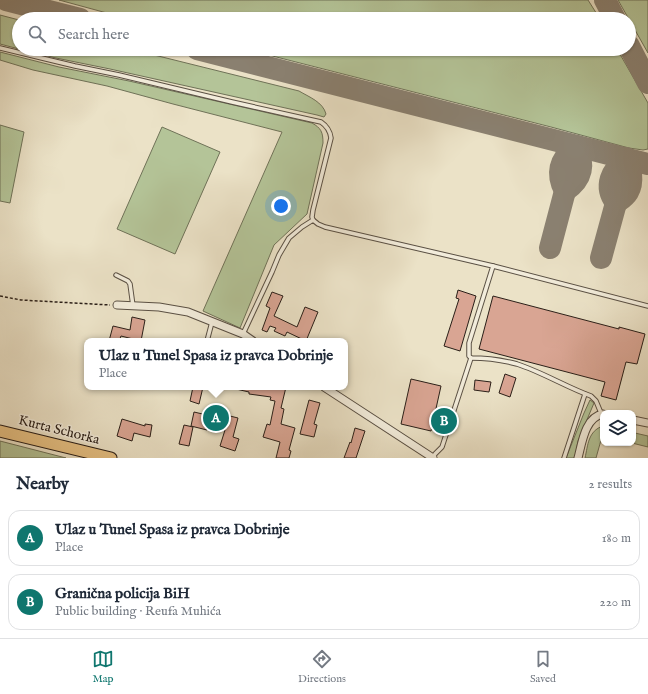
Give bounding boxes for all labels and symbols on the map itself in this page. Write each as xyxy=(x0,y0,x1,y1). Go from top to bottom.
your location xyxy=(271,196,291,216)
pin: A xyxy=(203,403,229,433)
pin: B xyxy=(431,406,457,436)
street label: Kurta Schorka xyxy=(17,411,102,449)

